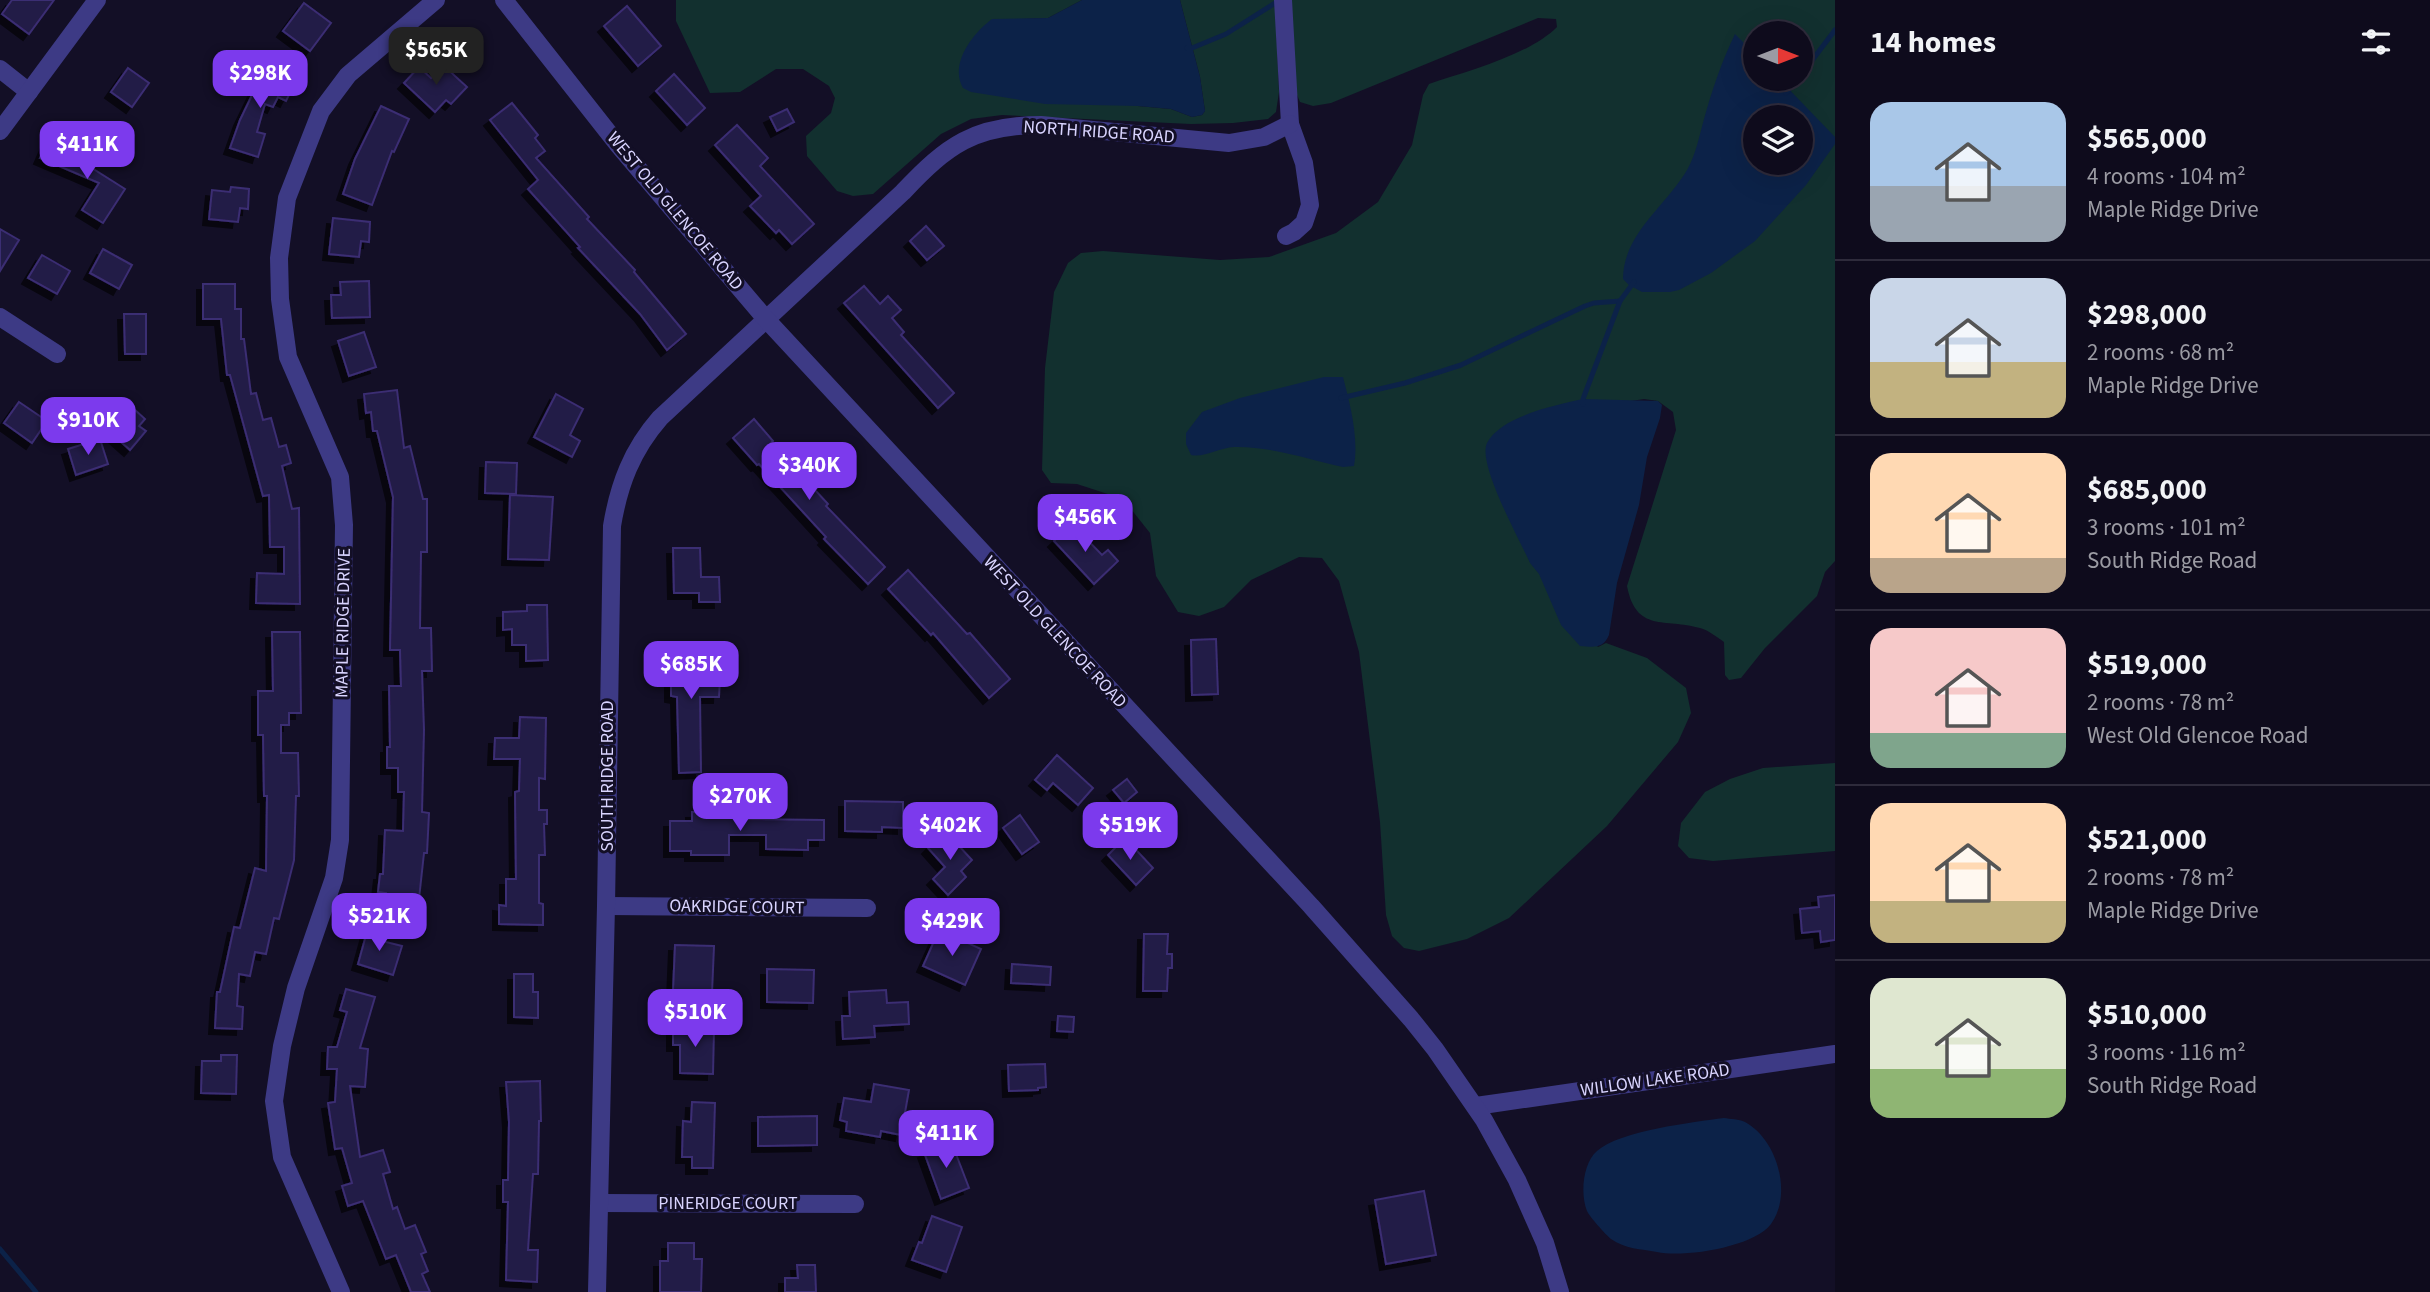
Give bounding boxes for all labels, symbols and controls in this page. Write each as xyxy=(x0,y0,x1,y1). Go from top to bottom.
north arrow xyxy=(1743,21,1813,91)
map controls xyxy=(1743,21,1813,175)
text: 14 homes xyxy=(1870,21,1996,64)
icon: filters xyxy=(2357,23,2395,61)
pin: $565K xyxy=(387,28,485,87)
text: $565K xyxy=(405,33,467,66)
pin: $298K xyxy=(211,50,309,110)
text: $298K xyxy=(229,56,291,89)
button: layers xyxy=(1743,105,1813,175)
street label: NORTH RIDGE ROAD xyxy=(1022,114,1176,150)
text: $565,000 xyxy=(2087,117,2207,160)
pin: $411K xyxy=(38,122,136,181)
street label: WEST OLD GLENCOE ROAD xyxy=(601,126,749,296)
text: $411K xyxy=(56,127,118,160)
icon: home xyxy=(1926,130,2010,214)
text: 4 rooms · 104 m² xyxy=(2087,160,2246,193)
text: Maple Ridge Drive xyxy=(2087,193,2259,226)
text: $298,000 xyxy=(2087,293,2207,336)
icon: home xyxy=(1926,306,2010,390)
text: 2 rooms · 68 m² xyxy=(2087,336,2234,369)
text: Maple Ridge Drive xyxy=(2087,369,2259,402)
pin: $910K xyxy=(39,398,137,457)
text: $910K xyxy=(57,403,119,436)
pin: $340K xyxy=(760,442,858,502)
text: $340K xyxy=(778,448,840,481)
text: $685,000 xyxy=(2087,468,2207,511)
icon: home xyxy=(1926,481,2010,565)
pin: $456K xyxy=(1036,494,1134,554)
text: $456K xyxy=(1054,500,1116,533)
text: 3 rooms · 101 m² xyxy=(2087,511,2246,544)
text: South Ridge Road xyxy=(2087,544,2257,577)
street label: MAPLE RIDGE DRIVE xyxy=(329,548,357,698)
street label: WEST OLD GLENCOE ROAD xyxy=(978,550,1132,714)
pin: $685K xyxy=(642,642,740,701)
text: $519,000 xyxy=(2087,643,2207,686)
text: $685K xyxy=(660,647,722,680)
icon: home xyxy=(1926,656,2010,740)
text: 2 rooms · 78 m² xyxy=(2087,686,2234,719)
street label: SOUTH RIDGE ROAD xyxy=(595,700,620,852)
text: West Old Glencoe Road xyxy=(2087,719,2308,752)
pin: $270K xyxy=(691,774,789,833)
text: $270K xyxy=(709,779,771,812)
pin: $402K xyxy=(901,802,999,862)
pin: $519K xyxy=(1081,802,1179,862)
text: $402K xyxy=(919,808,981,841)
text: $519K xyxy=(1099,808,1161,841)
text: $521,000 xyxy=(2087,818,2207,861)
icon: home xyxy=(1926,831,2010,915)
text: 2 rooms · 78 m² xyxy=(2087,861,2234,894)
street label: OAKRIDGE COURT xyxy=(669,893,805,921)
pin: $521K xyxy=(330,894,428,953)
text: Maple Ridge Drive xyxy=(2087,894,2259,927)
pin: $429K xyxy=(903,898,1001,958)
text: $521K xyxy=(348,899,410,932)
text: $429K xyxy=(921,904,983,937)
pin: $510K xyxy=(646,990,744,1049)
text: $510,000 xyxy=(2087,993,2207,1036)
text: $510K xyxy=(664,995,726,1028)
icon: home xyxy=(1926,1006,2010,1090)
text: 3 rooms · 116 m² xyxy=(2087,1036,2246,1069)
street label: WILLOW LAKE ROAD xyxy=(1579,1057,1731,1103)
text: South Ridge Road xyxy=(2087,1069,2257,1102)
pin: $411K xyxy=(897,1110,995,1170)
text: $411K xyxy=(915,1116,977,1149)
street label: PINERIDGE COURT xyxy=(658,1191,798,1216)

